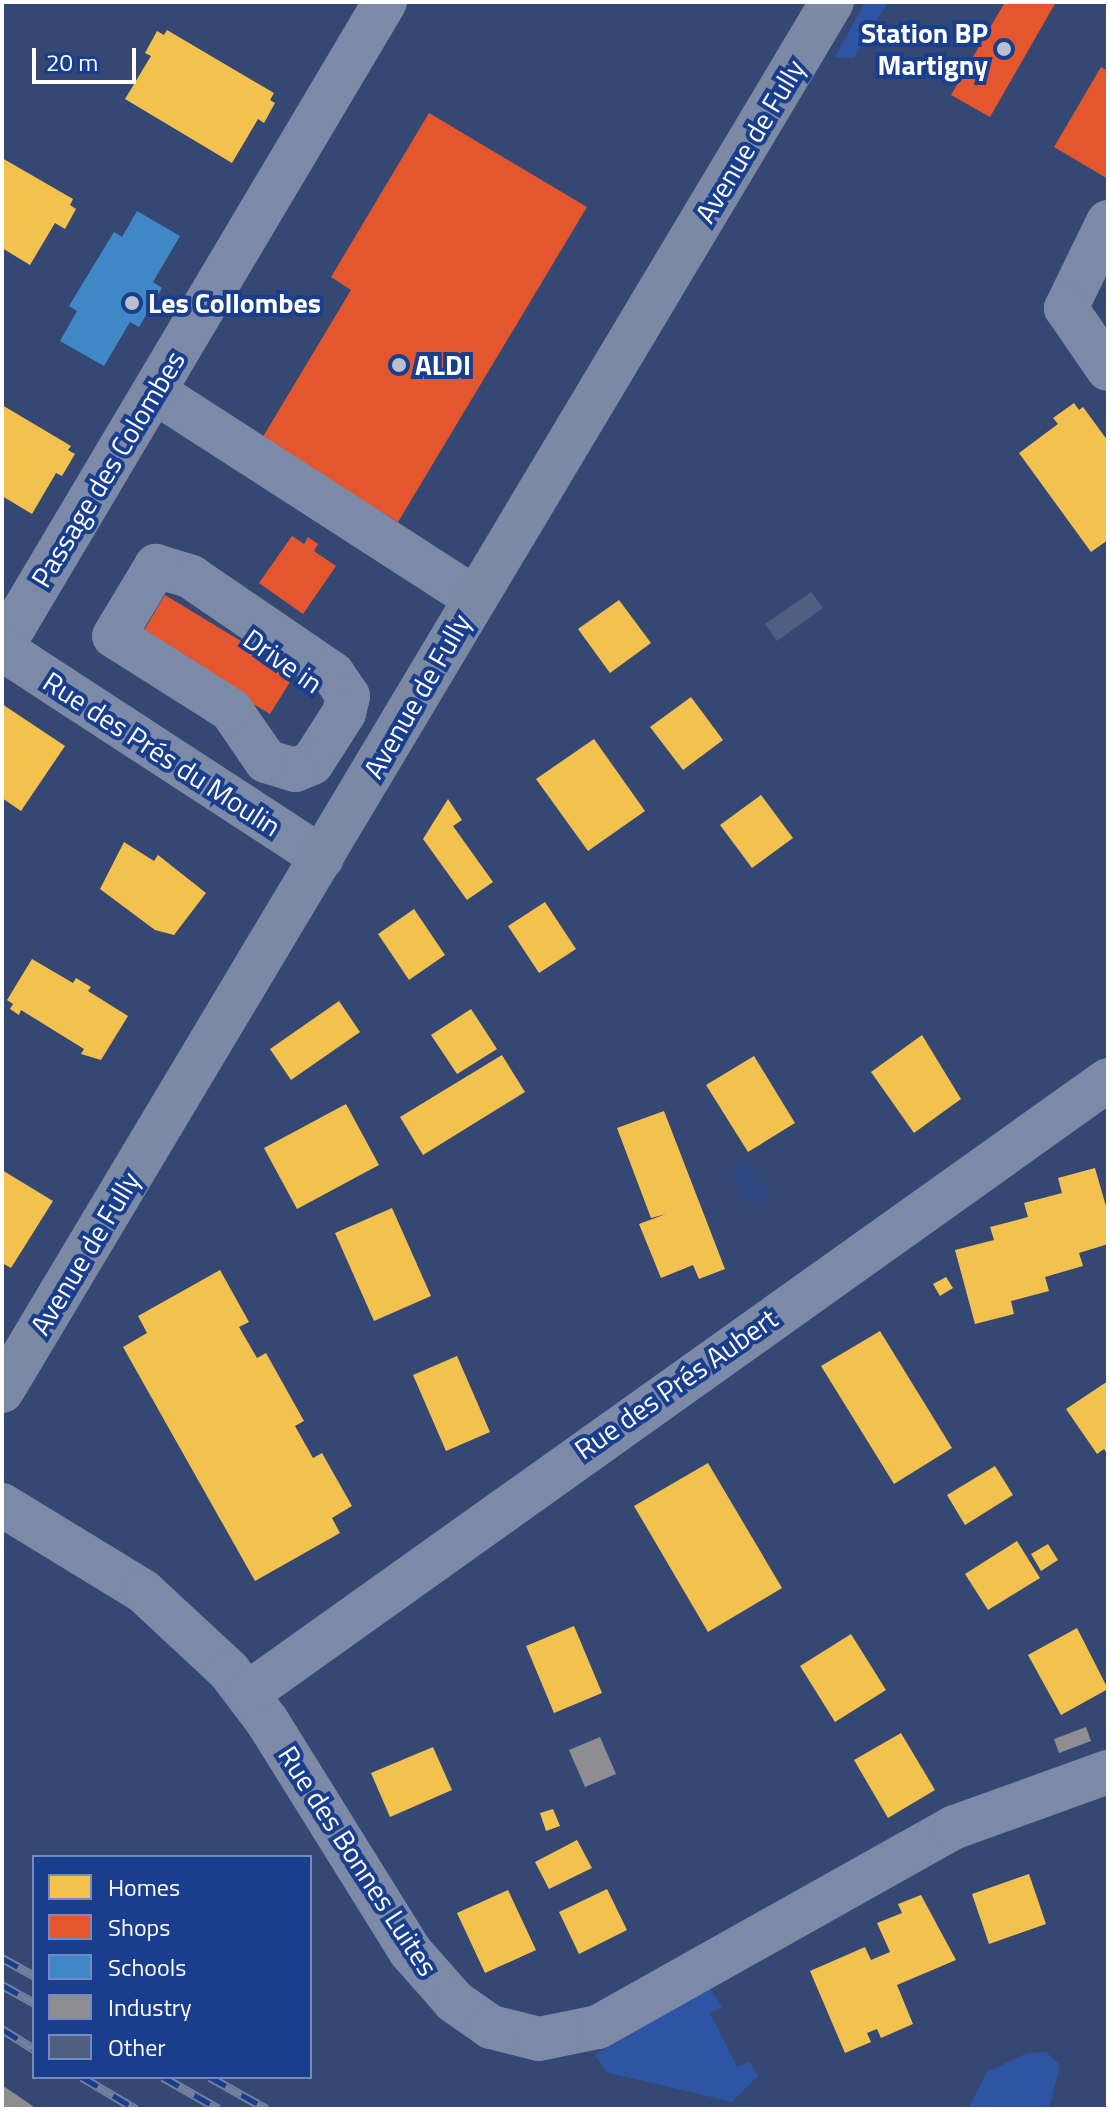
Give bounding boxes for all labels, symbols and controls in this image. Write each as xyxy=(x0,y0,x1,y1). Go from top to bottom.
place label: Station BP Martigny xyxy=(861,16,988,82)
scale bar xyxy=(36,32,140,82)
marker: Station BP Martigny xyxy=(995,40,1013,58)
text: 20 m xyxy=(46,44,98,80)
street label: Avenue de Fully xyxy=(688,53,812,229)
place label: Les Collombes xyxy=(148,286,321,320)
marker: Les Collombes xyxy=(123,294,141,312)
street label: Passage des Colombes xyxy=(24,345,192,593)
place label: ALDI xyxy=(415,348,471,382)
marker: ALDI xyxy=(390,356,408,374)
street label: Avenue de Fully xyxy=(356,608,478,784)
street label: Drive in xyxy=(237,622,329,700)
street label: Rue des Prés du Moulin xyxy=(37,665,287,843)
street label: Avenue de Fully xyxy=(23,1165,147,1341)
street label: Rue des Prés Aubert xyxy=(568,1301,784,1467)
street label: Rue des Bonnes Luites xyxy=(271,1740,445,1982)
legend xyxy=(32,1855,312,2079)
text: Homes xyxy=(108,1869,180,1905)
text: Shops xyxy=(108,1909,170,1945)
text: Schools xyxy=(108,1949,186,1985)
text: Industry xyxy=(108,1989,192,2025)
text: Other xyxy=(108,2029,166,2065)

